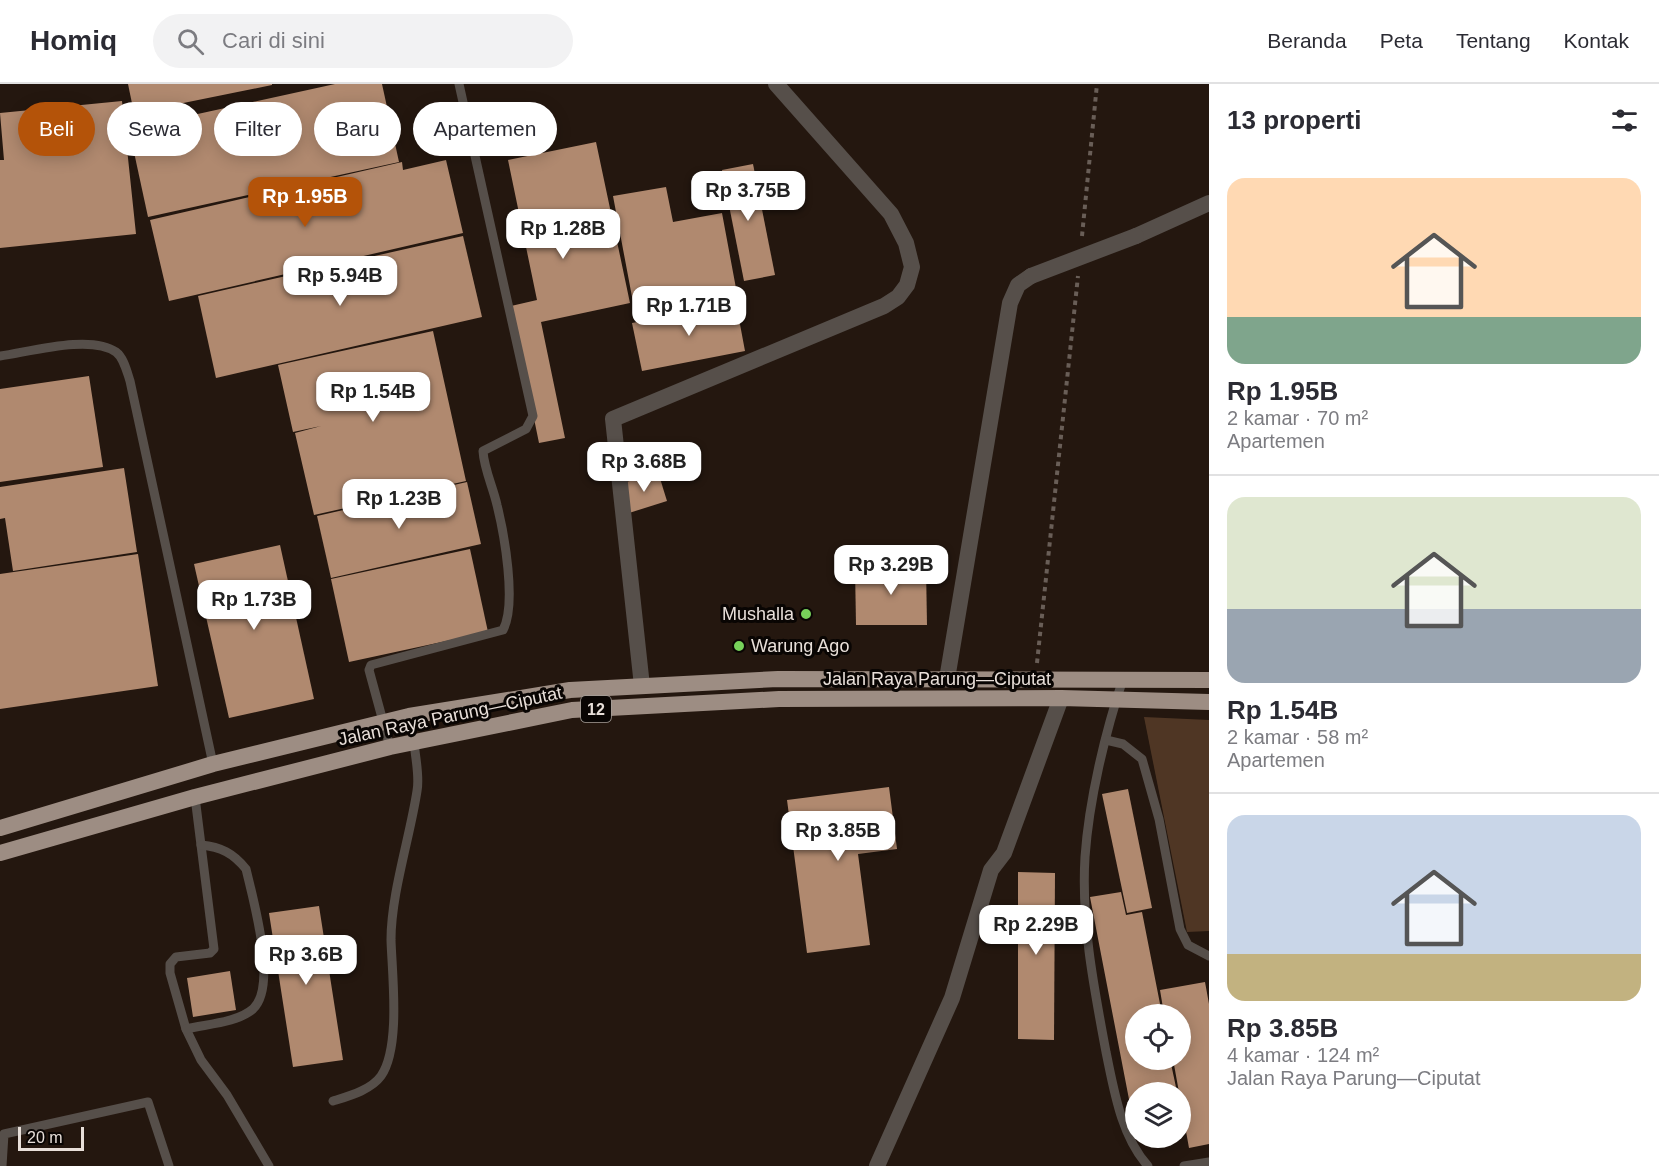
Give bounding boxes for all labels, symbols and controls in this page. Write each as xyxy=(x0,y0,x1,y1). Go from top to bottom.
search box xyxy=(153,14,573,68)
text: Homiq xyxy=(30,25,117,56)
icon: search xyxy=(174,25,207,58)
text: Cari di sini xyxy=(222,28,325,53)
text: Beranda xyxy=(1267,29,1347,52)
text: Peta xyxy=(1380,29,1423,52)
text: Tentang xyxy=(1456,29,1531,52)
text: Kontak xyxy=(1564,29,1629,52)
chip: Beli xyxy=(18,102,95,156)
chip: Sewa xyxy=(107,102,202,156)
chip: Filter xyxy=(214,102,302,156)
chip: Baru xyxy=(314,102,401,156)
chip: Apartemen xyxy=(413,102,557,156)
icon: filters xyxy=(1608,104,1641,137)
text: 13 properti xyxy=(1227,105,1361,135)
pin: Rp 3.75B xyxy=(686,171,810,222)
pin: Rp 1.95B xyxy=(243,177,367,228)
text: Rp 3.75B xyxy=(705,179,791,201)
text: Rp 1.95B xyxy=(262,185,348,207)
pin: Rp 1.28B xyxy=(501,209,625,260)
text: Rp 1.28B xyxy=(520,217,606,239)
icon: home xyxy=(1380,217,1488,325)
pin: Rp 5.94B xyxy=(278,256,402,307)
text: Rp 5.94B xyxy=(297,264,383,286)
pin: Rp 1.71B xyxy=(627,286,751,337)
text: Rp 1.71B xyxy=(646,294,732,316)
pin: Rp 1.54B xyxy=(311,372,435,423)
text: Rp 1.95B xyxy=(1227,376,1338,406)
text: Rp 1.54B xyxy=(330,380,416,402)
text: 2 kamar · 70 m² xyxy=(1227,407,1368,429)
text: Apartemen xyxy=(1227,430,1325,452)
pin: Rp 3.68B xyxy=(582,442,706,493)
text: Rp 3.68B xyxy=(601,450,687,472)
pin: Rp 1.23B xyxy=(337,479,461,530)
text: Rp 1.23B xyxy=(356,487,442,509)
icon: home xyxy=(1380,536,1488,644)
pin: Rp 3.29B xyxy=(829,545,953,596)
text: Rp 3.29B xyxy=(848,553,934,575)
pin: Rp 1.73B xyxy=(192,580,316,631)
text: Rp 1.73B xyxy=(211,588,297,610)
place label: Mushalla xyxy=(722,604,795,624)
marker: Mushalla xyxy=(799,607,813,621)
place label: Warung Ago xyxy=(751,636,849,656)
marker: Warung Ago xyxy=(732,639,746,653)
street label: Jalan Raya Parung—Ciputat xyxy=(823,669,1051,689)
street label: Jalan Raya Parung—Ciputat xyxy=(336,683,564,749)
text: Rp 1.54B xyxy=(1227,695,1338,725)
road number: 12 xyxy=(581,696,611,722)
text: 2 kamar · 58 m² xyxy=(1227,726,1368,748)
text: Apartemen xyxy=(1227,749,1325,771)
pin: Rp 3.85B xyxy=(776,811,900,862)
text: Rp 3.85B xyxy=(795,819,881,841)
icon: home xyxy=(1380,854,1488,962)
pin: Rp 2.29B xyxy=(974,905,1098,956)
text: Rp 2.29B xyxy=(993,913,1079,935)
pin: Rp 3.6B xyxy=(251,935,361,986)
text: Rp 3.6B xyxy=(269,943,343,965)
map controls xyxy=(1125,1004,1191,1148)
button: locate xyxy=(1125,1004,1191,1070)
text: Rp 3.85B xyxy=(1227,1013,1338,1043)
text: 4 kamar · 124 m² xyxy=(1227,1044,1379,1066)
text: Jalan Raya Parung—Ciputat xyxy=(1227,1067,1480,1089)
button: layers xyxy=(1125,1082,1191,1148)
scale bar xyxy=(18,1124,84,1152)
text: 20 m xyxy=(27,1129,63,1146)

